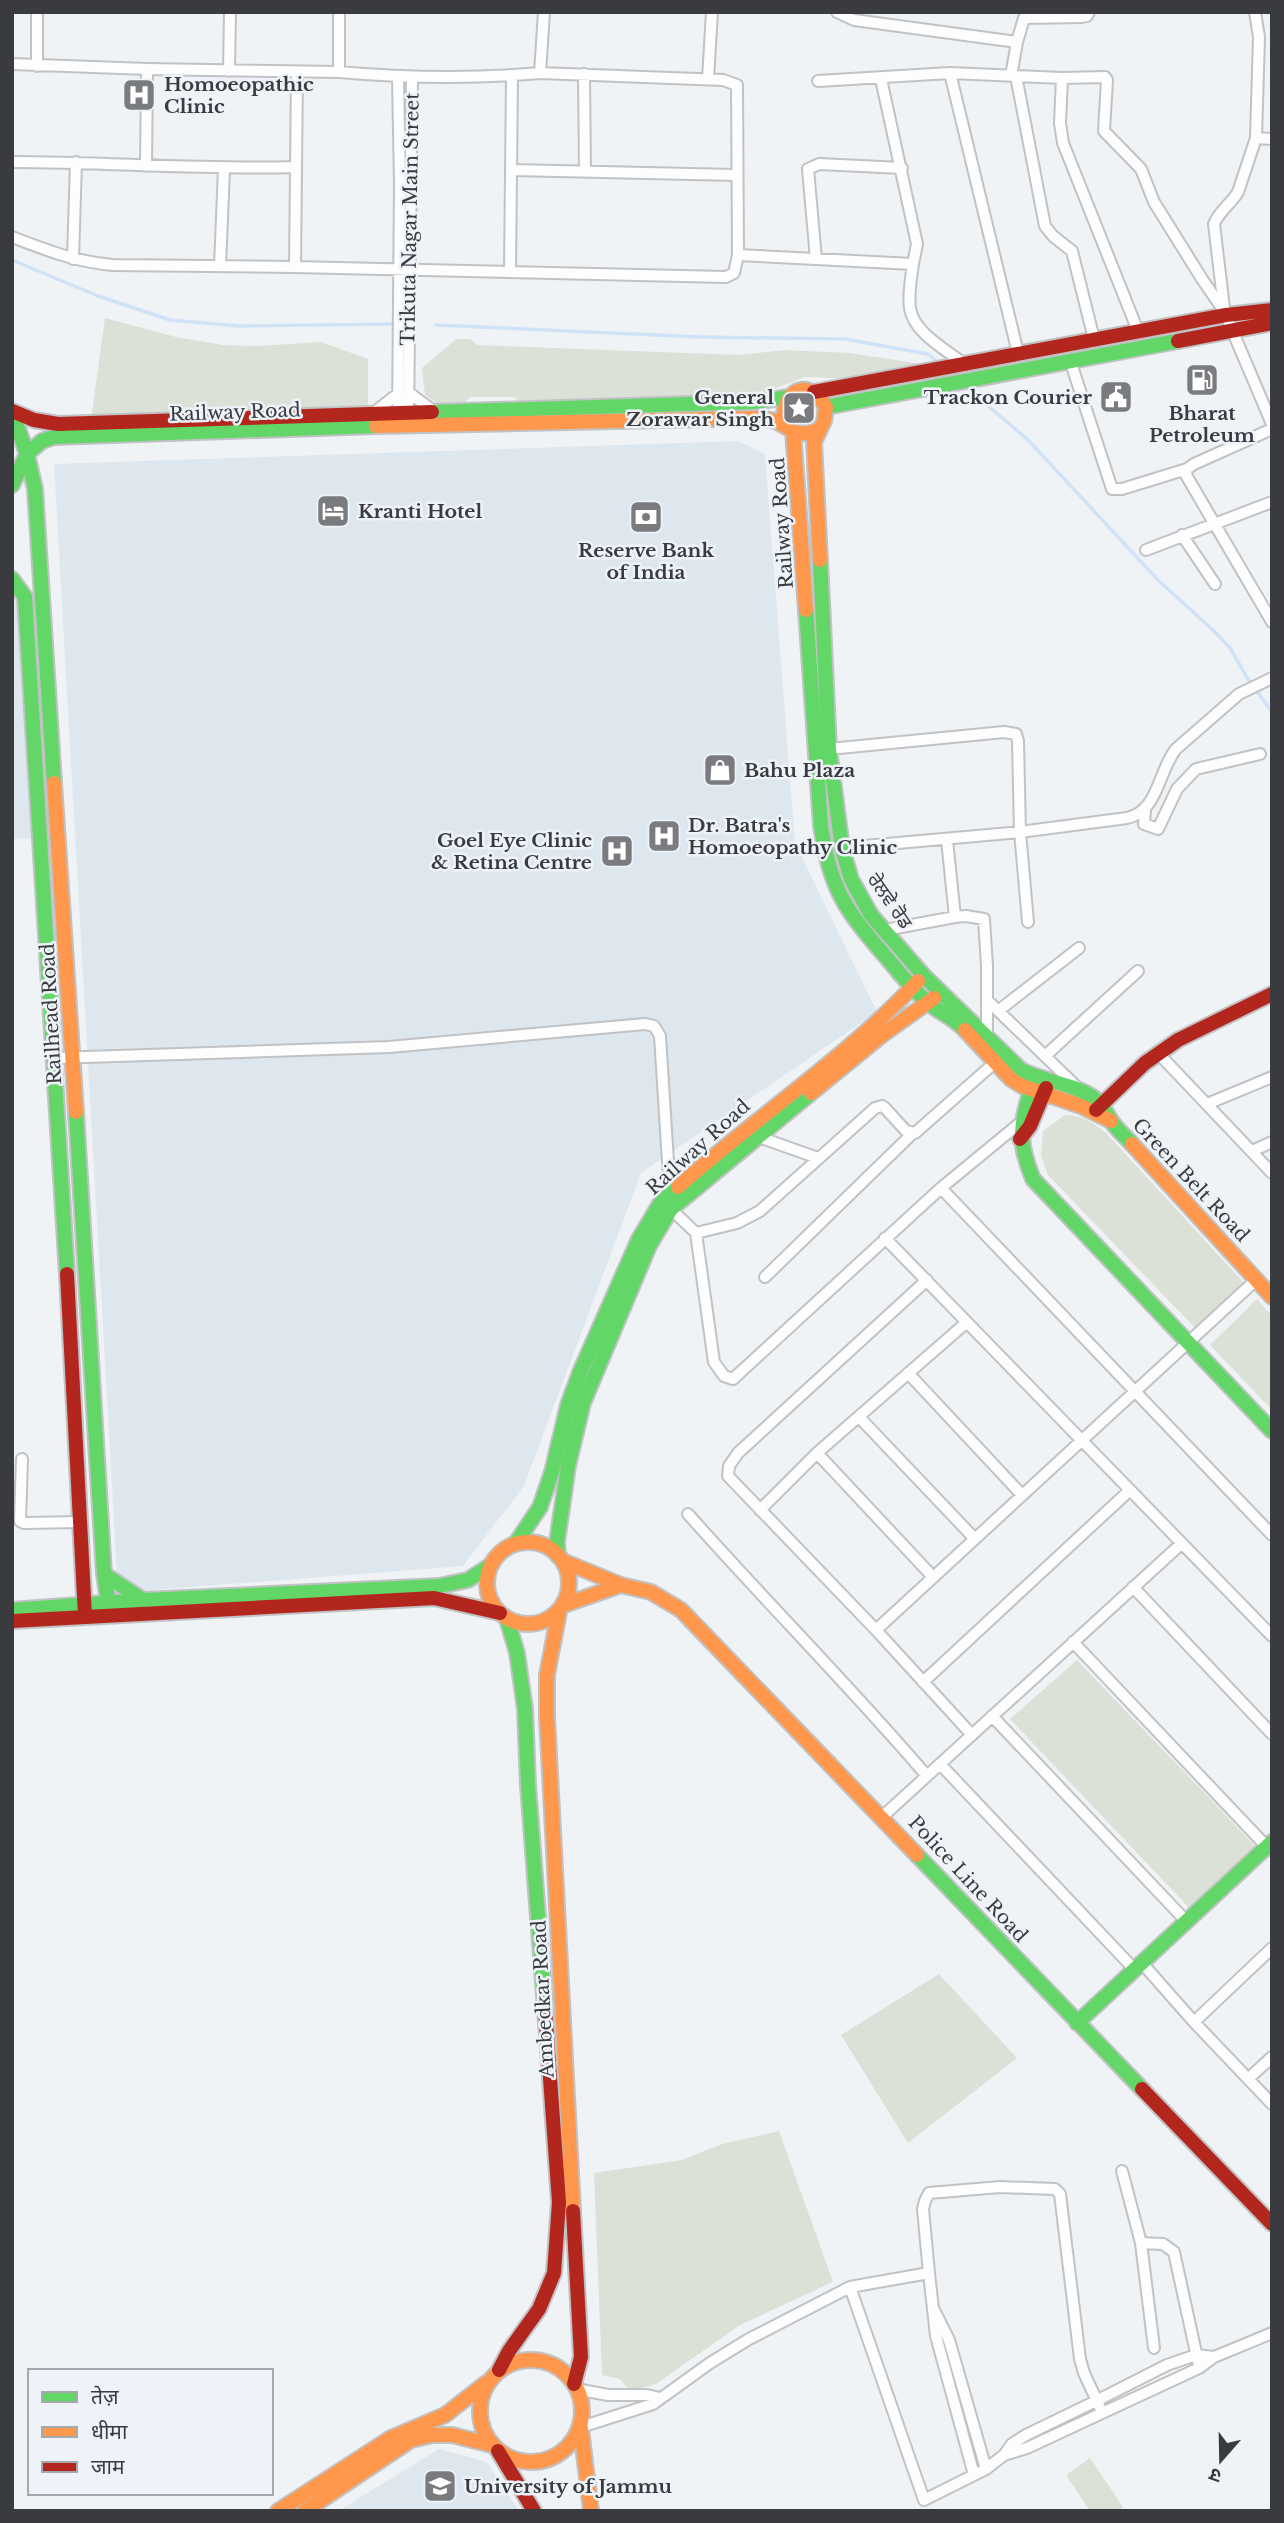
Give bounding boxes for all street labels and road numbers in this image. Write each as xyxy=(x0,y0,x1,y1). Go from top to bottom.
street label: Trikuta Nagar Main Street xyxy=(396,91,424,346)
street label: Railway Road xyxy=(169,398,301,426)
street label: Railway Road xyxy=(766,456,798,590)
street label: ਰੇਲਵੇ ਰੋਡ xyxy=(862,868,918,934)
street label: Railhead Road xyxy=(36,943,66,1085)
street label: Railway Road xyxy=(641,1094,755,1200)
street label: Green Belt Road xyxy=(1128,1113,1254,1247)
street label: Police Line Road xyxy=(904,1811,1033,1947)
street label: Ambedkar Road xyxy=(527,1919,559,2080)

